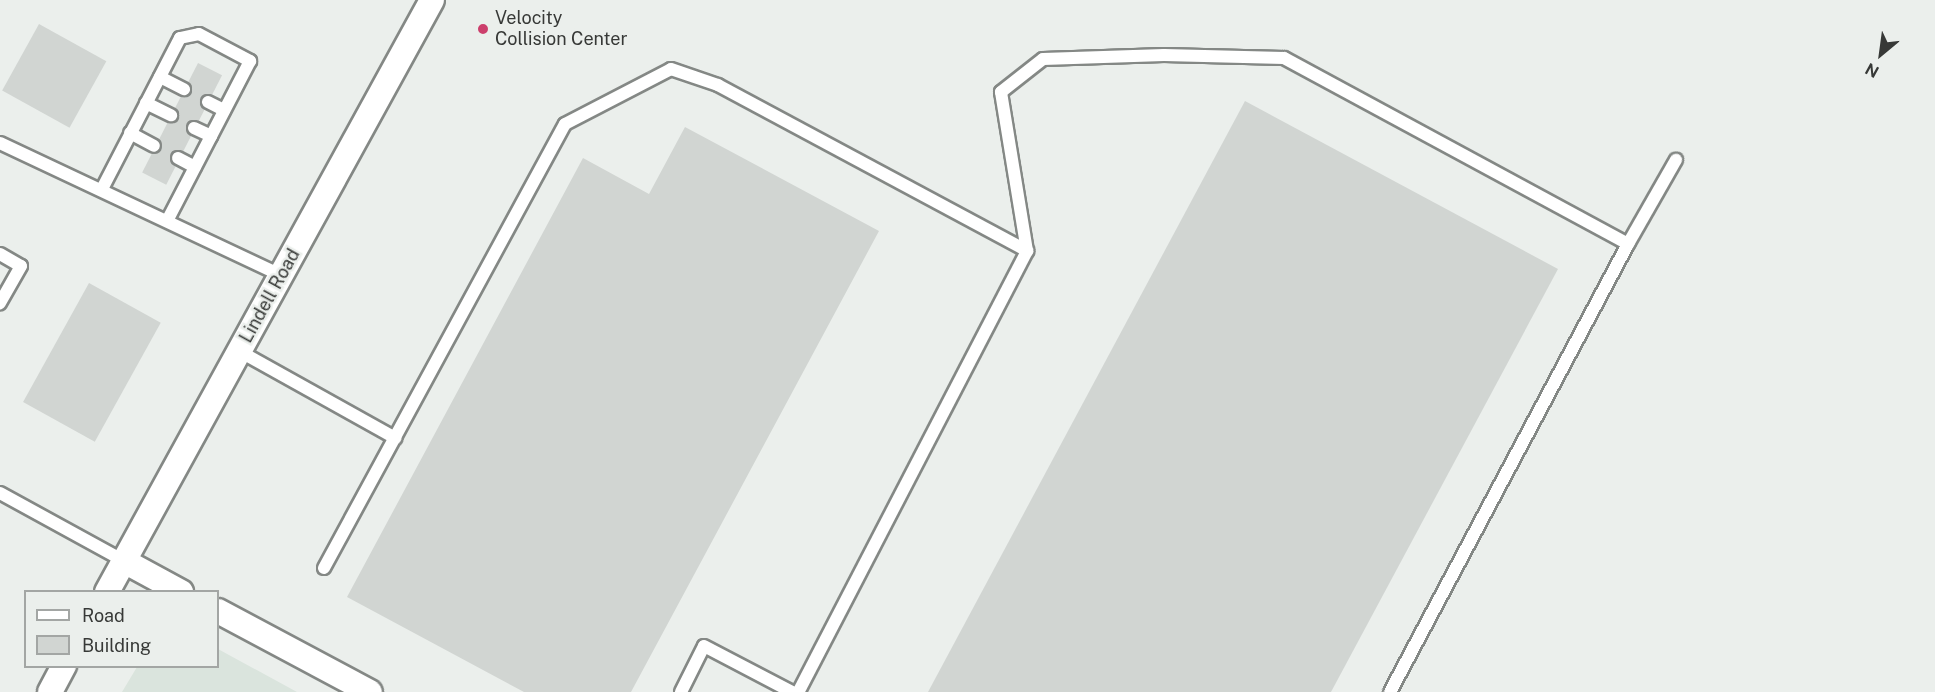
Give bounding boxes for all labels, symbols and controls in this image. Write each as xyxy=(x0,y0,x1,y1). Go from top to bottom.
place label: Velocity Collision Center xyxy=(495,8,628,50)
marker: Velocity Collision Center xyxy=(476,22,490,36)
north arrow xyxy=(1851,24,1911,84)
text: N xyxy=(1862,59,1882,82)
street label: Lindell Road xyxy=(235,245,305,347)
legend xyxy=(24,590,219,668)
text: Road xyxy=(82,605,125,626)
text: Building xyxy=(82,635,151,656)

